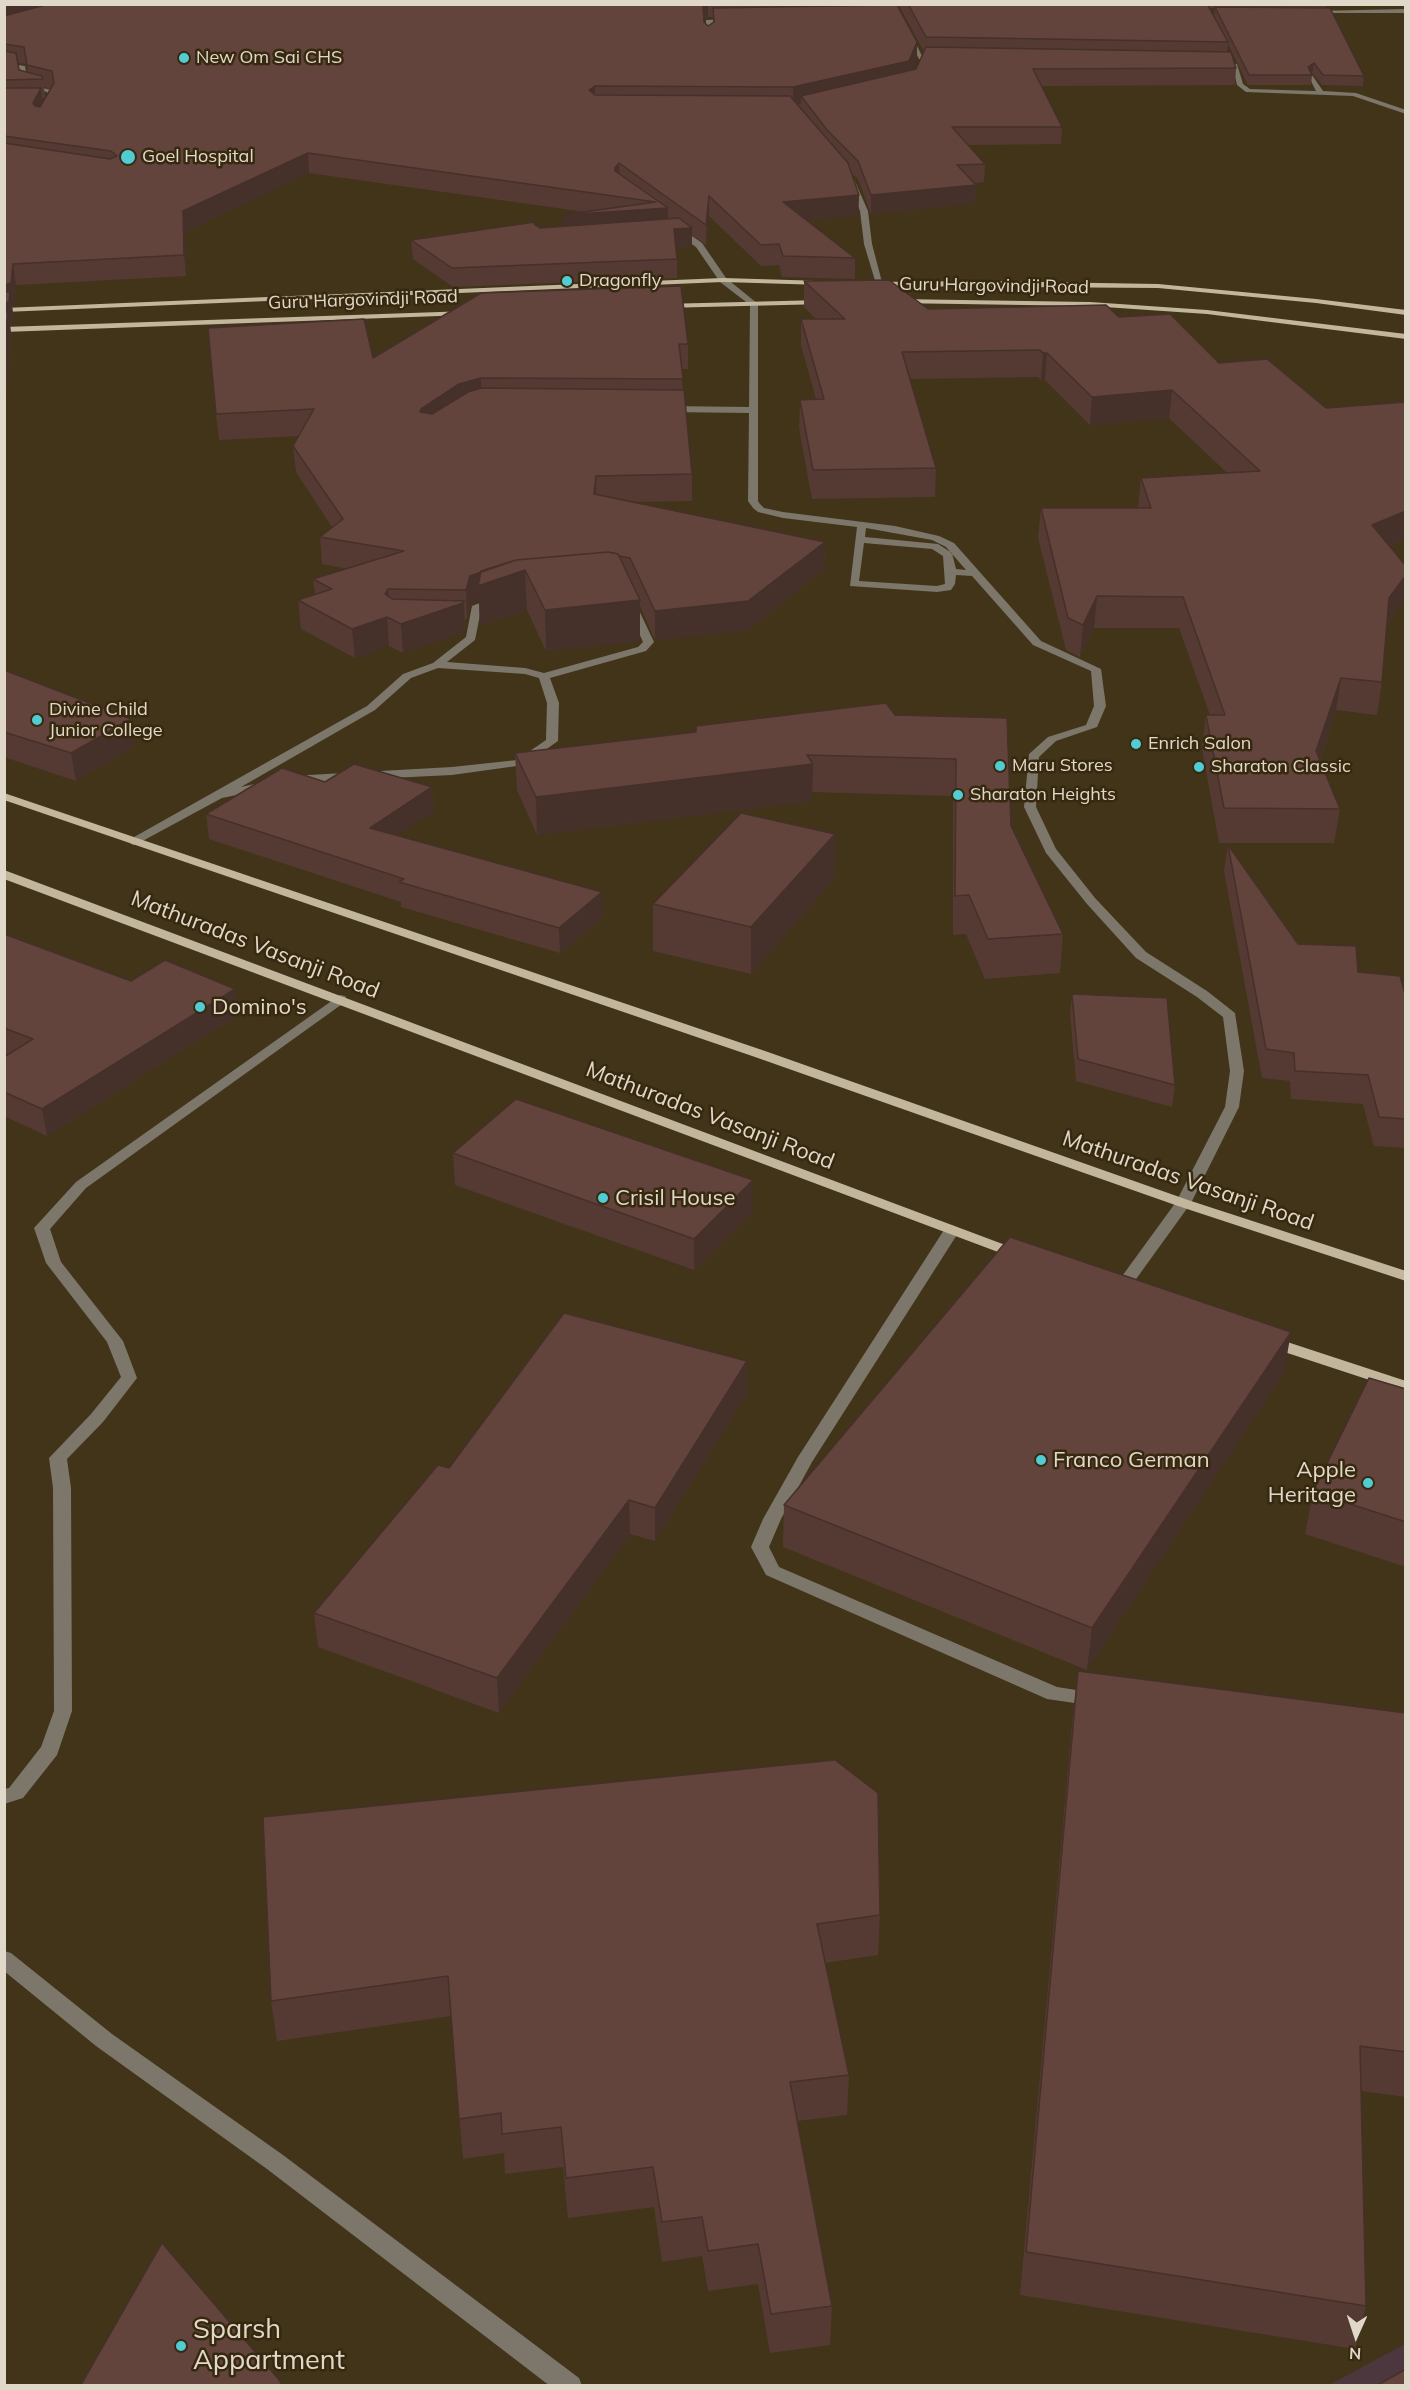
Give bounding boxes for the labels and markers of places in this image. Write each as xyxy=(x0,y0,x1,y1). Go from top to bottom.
place label: New Om Sai CHS xyxy=(196,47,342,69)
marker: New Om Sai CHS xyxy=(177,51,191,65)
place label: Goel Hospital xyxy=(142,146,254,168)
marker: Goel Hospital xyxy=(119,148,137,166)
place label: Dragonfly xyxy=(579,270,661,292)
marker: Dragonfly xyxy=(560,274,574,288)
place label: Divine Child Junior College xyxy=(49,699,163,742)
marker: Divine Child Junior College xyxy=(30,713,44,727)
place label: Enrich Salon xyxy=(1148,733,1251,755)
marker: Enrich Salon xyxy=(1129,737,1143,751)
place label: Maru Stores xyxy=(1012,755,1113,777)
place label: Sharaton Classic xyxy=(1211,756,1351,778)
marker: Maru Stores xyxy=(993,759,1007,773)
marker: Sharaton Classic xyxy=(1192,760,1206,774)
place label: Sharaton Heights xyxy=(970,784,1116,806)
marker: Sharaton Heights xyxy=(951,788,965,802)
place label: Domino's xyxy=(212,994,307,1020)
marker: Domino's xyxy=(193,1000,207,1014)
place label: Crisil House xyxy=(615,1185,735,1211)
marker: Crisil House xyxy=(596,1191,610,1205)
place label: Franco German xyxy=(1053,1447,1210,1473)
marker: Franco German xyxy=(1034,1453,1048,1467)
place label: Apple Heritage xyxy=(1268,1457,1356,1508)
marker: Apple Heritage xyxy=(1361,1476,1375,1490)
place label: Sparsh Appartment xyxy=(193,2314,345,2377)
marker: Sparsh Appartment xyxy=(174,2339,188,2353)

